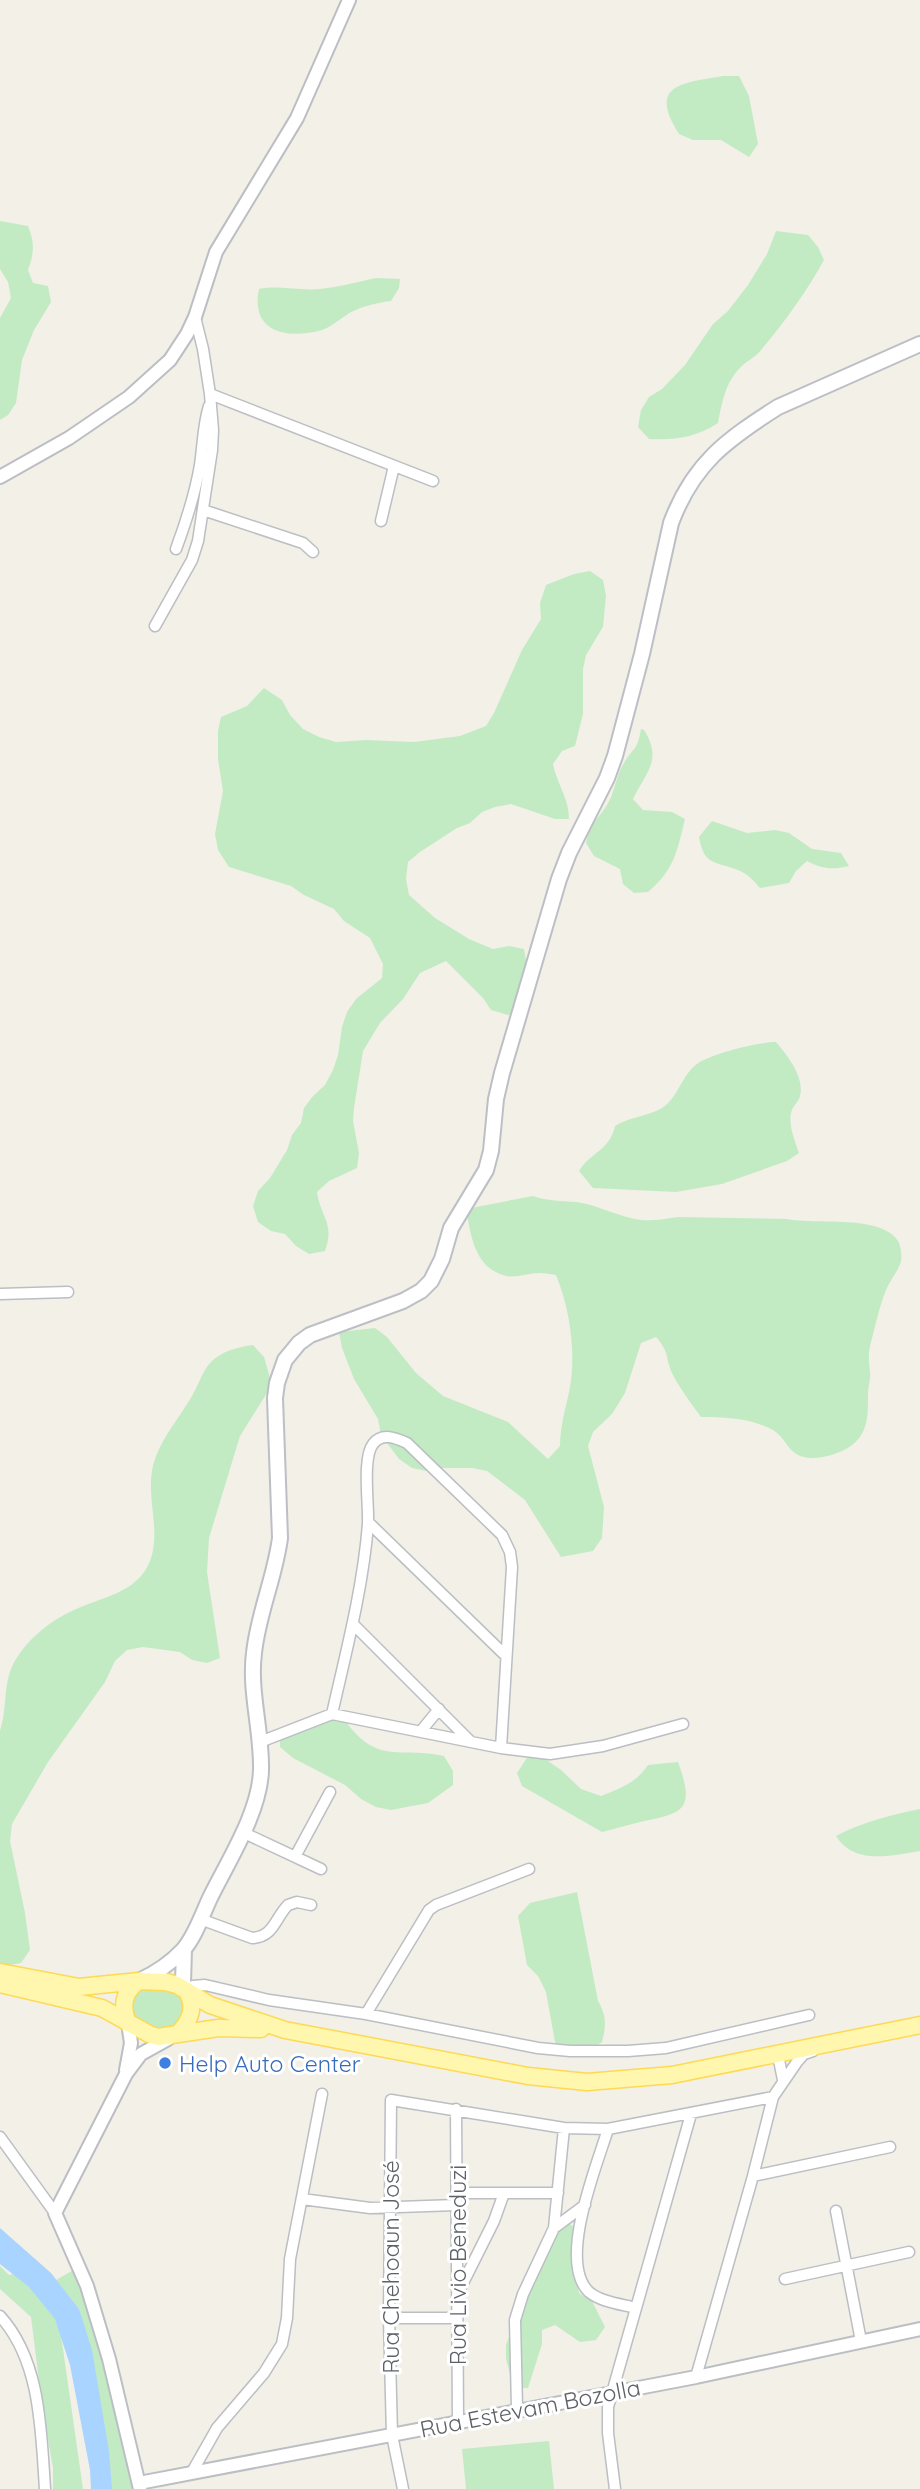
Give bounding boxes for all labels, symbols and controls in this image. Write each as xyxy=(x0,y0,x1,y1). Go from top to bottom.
place label: Help Auto Center xyxy=(179,2049,361,2078)
marker: Help Auto Center xyxy=(157,2055,173,2071)
street label: Rua Chehoaun José xyxy=(376,2160,405,2374)
street label: Rua Livio Beneduzi xyxy=(443,2165,472,2365)
street label: Rua Estevam Bozolla xyxy=(417,2372,643,2444)

